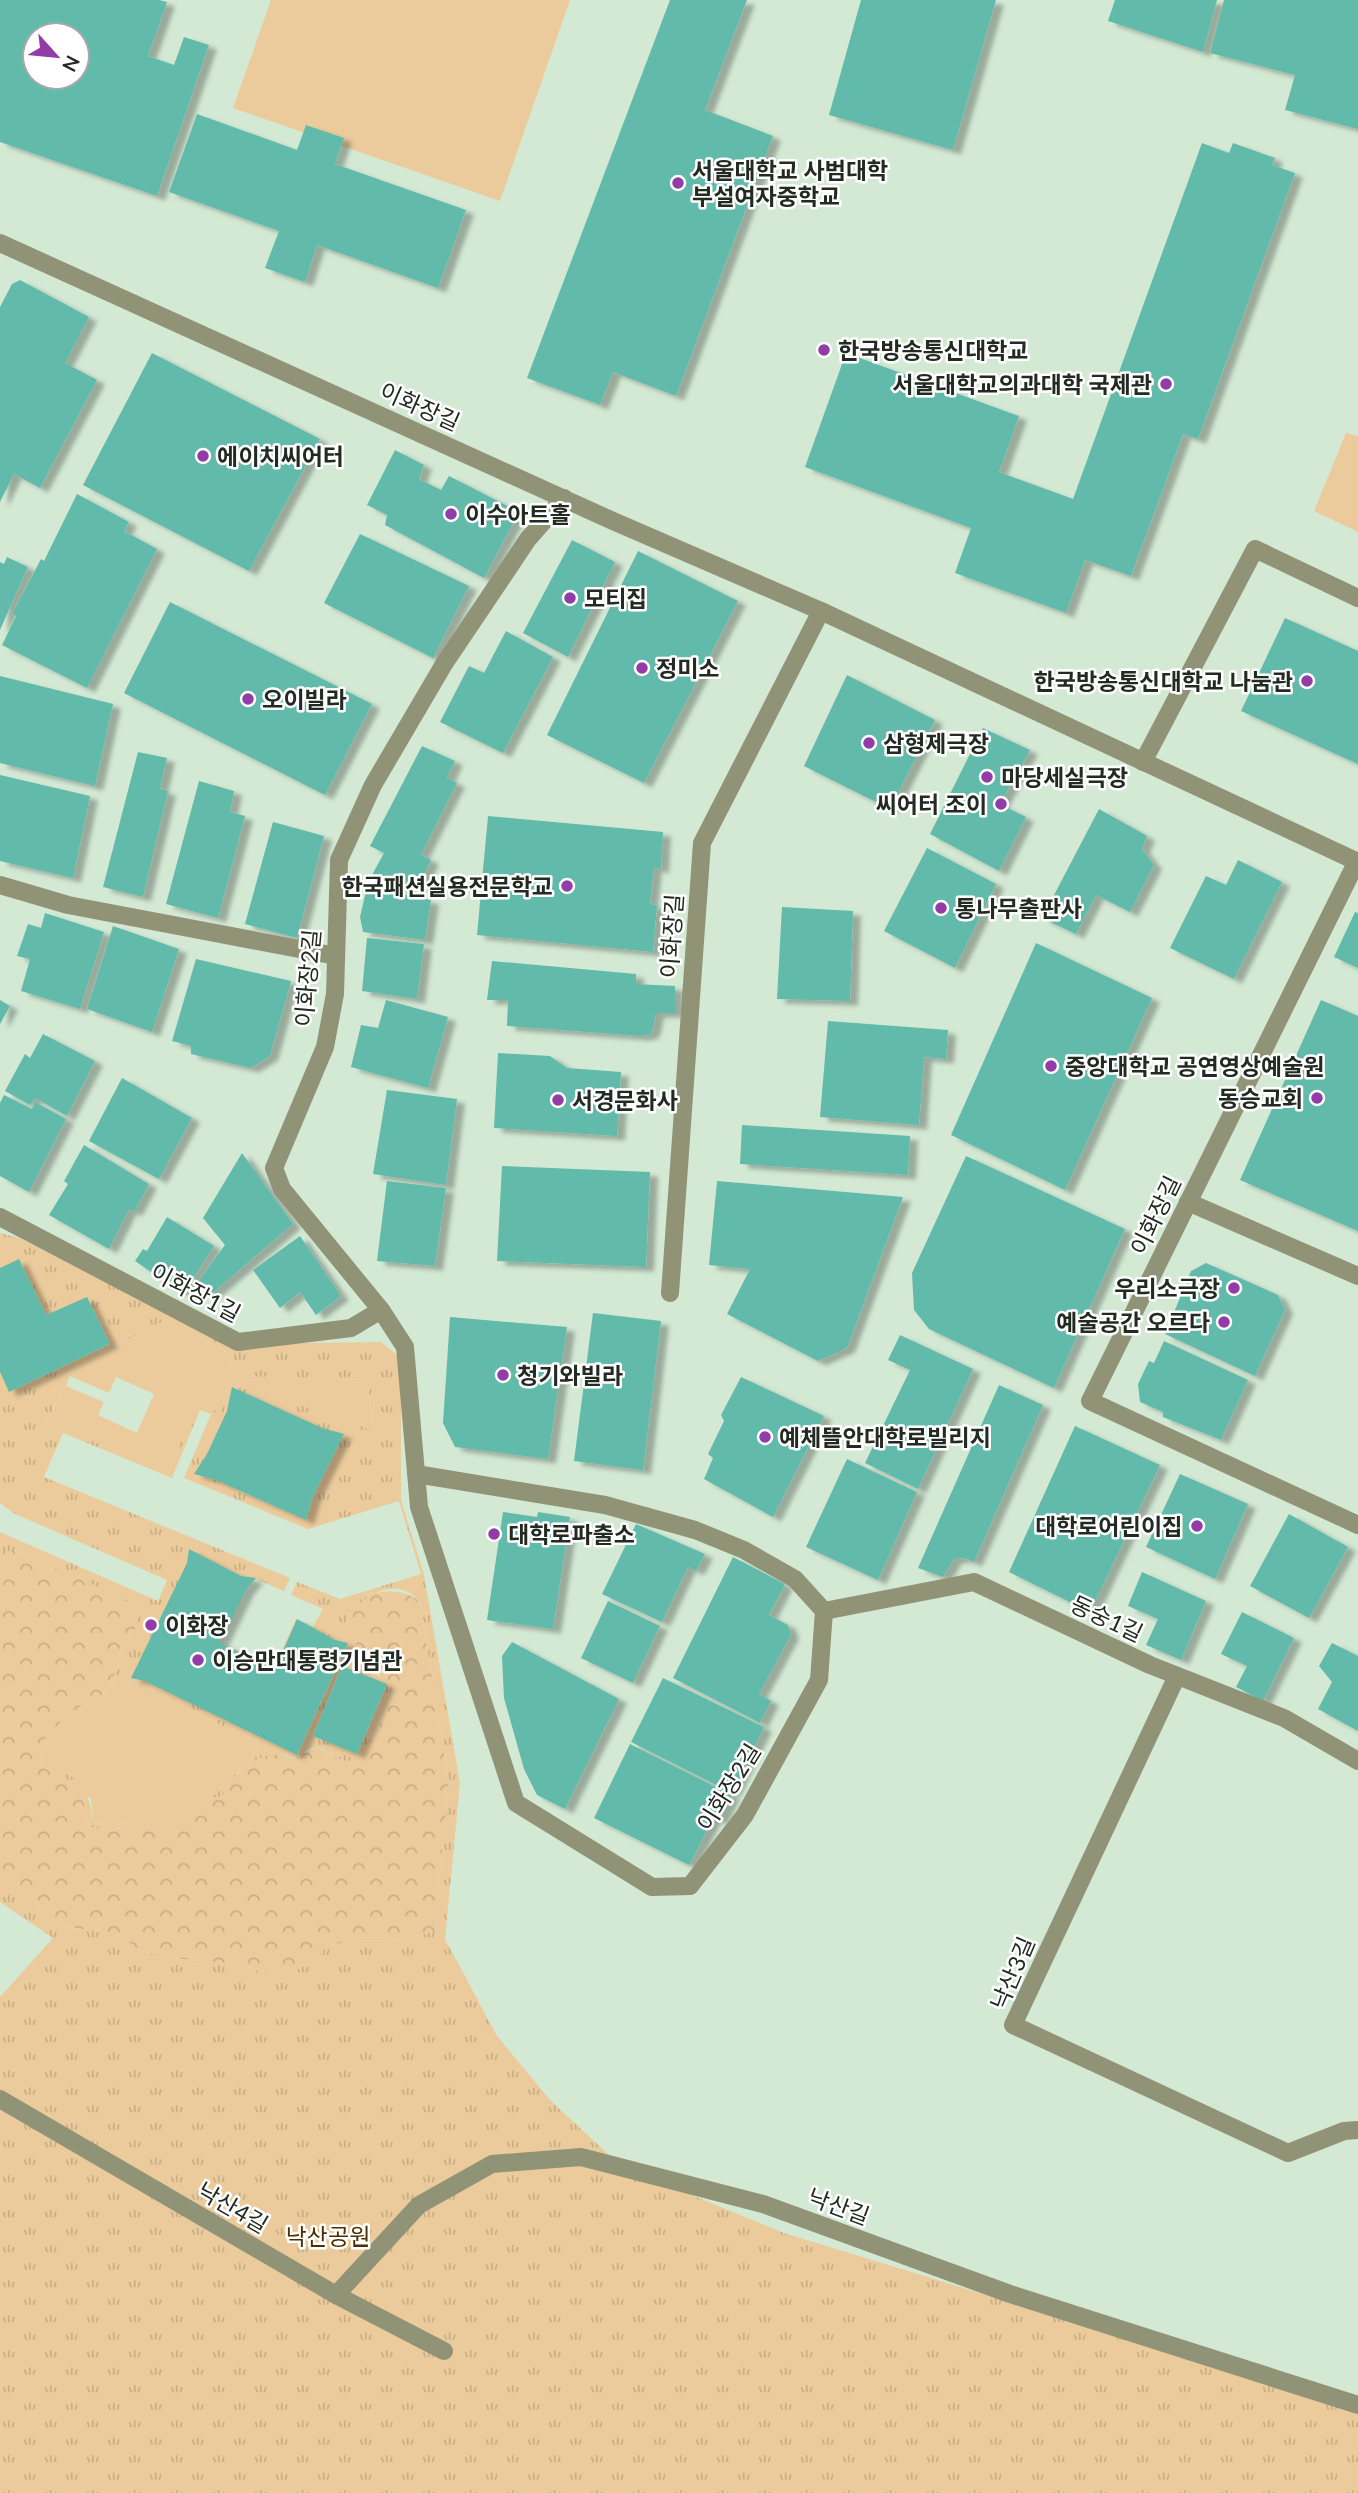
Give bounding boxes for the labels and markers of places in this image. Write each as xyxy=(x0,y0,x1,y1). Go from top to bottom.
place label: 서울대학교 사범대학 부설여자중학교 xyxy=(692,156,888,210)
marker: 서울대학교 사범대학 부설여자중학교 xyxy=(670,175,686,191)
place label: 한국방송통신대학교 xyxy=(838,336,1028,364)
marker: 한국방송통신대학교 xyxy=(816,342,832,358)
place label: 서울대학교의과대학 국제관 xyxy=(892,370,1152,398)
marker: 서울대학교의과대학 국제관 xyxy=(1158,376,1174,392)
place label: 에이치씨어터 xyxy=(217,442,344,470)
marker: 에이치씨어터 xyxy=(195,448,211,464)
place label: 이수아트홀 xyxy=(465,500,571,528)
marker: 이수아트홀 xyxy=(443,506,459,522)
place label: 모티집 xyxy=(584,584,647,612)
marker: 모티집 xyxy=(562,590,578,606)
place label: 정미소 xyxy=(656,654,719,682)
marker: 정미소 xyxy=(634,660,650,676)
place label: 한국방송통신대학교 나눔관 xyxy=(1033,667,1293,695)
marker: 한국방송통신대학교 나눔관 xyxy=(1299,673,1315,689)
place label: 오이빌라 xyxy=(262,685,347,713)
marker: 오이빌라 xyxy=(240,691,256,707)
place label: 삼형제극장 xyxy=(883,729,989,757)
marker: 삼형제극장 xyxy=(861,735,877,751)
place label: 마당세실극장 xyxy=(1001,763,1128,791)
marker: 마당세실극장 xyxy=(979,769,995,785)
place label: 씨어터 조이 xyxy=(876,790,987,818)
marker: 씨어터 조이 xyxy=(993,796,1009,812)
place label: 한국패션실용전문학교 xyxy=(341,872,553,900)
marker: 한국패션실용전문학교 xyxy=(559,878,575,894)
place label: 통나무출판사 xyxy=(955,894,1082,922)
marker: 통나무출판사 xyxy=(933,900,949,916)
place label: 중앙대학교 공연영상예술원 xyxy=(1065,1052,1325,1080)
marker: 중앙대학교 공연영상예술원 xyxy=(1043,1058,1059,1074)
place label: 동승교회 xyxy=(1218,1084,1303,1112)
place label: 서경문화사 xyxy=(572,1086,678,1114)
marker: 동승교회 xyxy=(1309,1090,1325,1106)
marker: 서경문화사 xyxy=(550,1092,566,1108)
place label: 우리소극장 xyxy=(1114,1274,1220,1302)
marker: 우리소극장 xyxy=(1226,1280,1242,1296)
place label: 예술공간 오르다 xyxy=(1056,1308,1210,1336)
marker: 예술공간 오르다 xyxy=(1216,1314,1232,1330)
place label: 청기와빌라 xyxy=(517,1361,623,1389)
marker: 청기와빌라 xyxy=(495,1367,511,1383)
place label: 예체뜰안대학로빌리지 xyxy=(779,1423,991,1451)
marker: 예체뜰안대학로빌리지 xyxy=(757,1429,773,1445)
place label: 대학로어린이집 xyxy=(1035,1512,1183,1540)
marker: 대학로어린이집 xyxy=(1189,1518,1205,1534)
place label: 대학로파출소 xyxy=(508,1520,635,1548)
marker: 대학로파출소 xyxy=(486,1526,502,1542)
place label: 이화장 xyxy=(165,1611,228,1639)
marker: 이화장 xyxy=(143,1617,159,1633)
place label: 이승만대통령기념관 xyxy=(212,1646,402,1674)
marker: 이승만대통령기념관 xyxy=(190,1652,206,1668)

